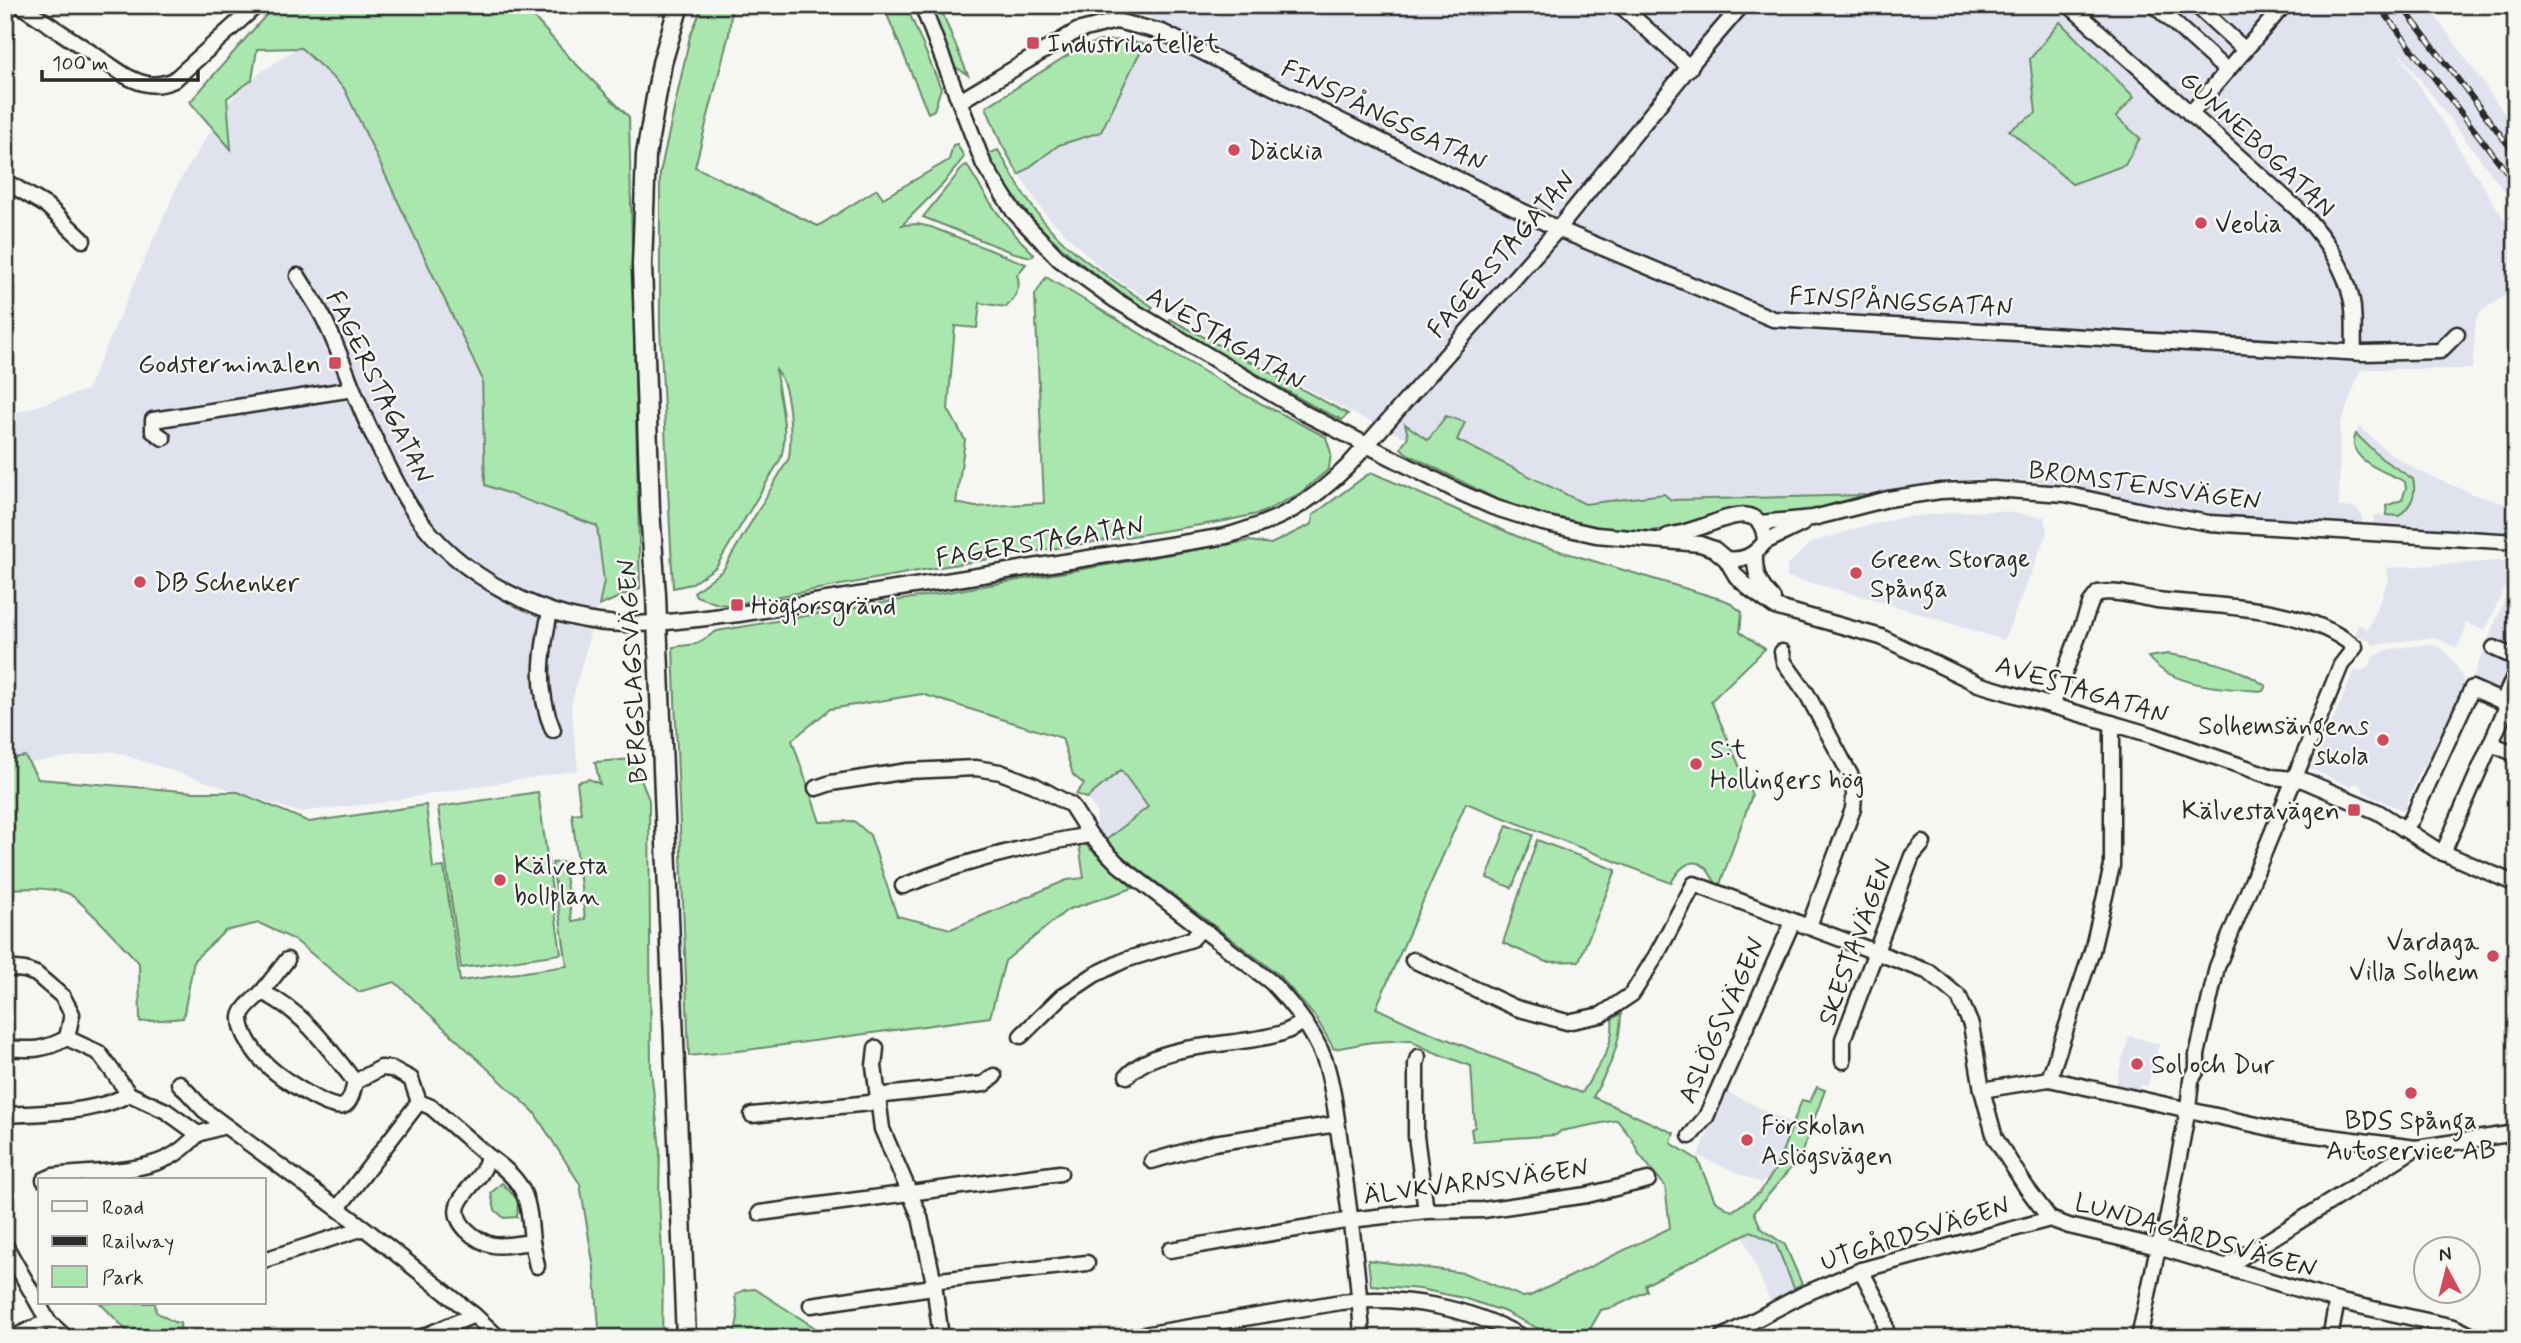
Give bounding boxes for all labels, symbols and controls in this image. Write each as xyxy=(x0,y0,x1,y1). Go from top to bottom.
place label: Industrihotellet xyxy=(1047,28,1220,62)
marker: Industrihotellet xyxy=(1025,35,1041,51)
scale bar xyxy=(42,38,198,82)
text: 100 m xyxy=(52,50,108,78)
street label: FINSPÅNGSGATAN xyxy=(1275,52,1492,181)
street label: GUNNEBOGATAN xyxy=(2171,63,2342,226)
place label: Däckia xyxy=(1248,135,1323,169)
marker: Däckia xyxy=(1226,142,1242,158)
street label: FAGERSTAGATAN xyxy=(1420,165,1585,346)
place label: Veolia xyxy=(2215,208,2282,242)
marker: Veolia xyxy=(2193,215,2209,231)
street label: AVESTAGATAN xyxy=(1140,279,1310,400)
street label: FINSPÅNGSGATAN xyxy=(1788,279,2014,326)
street label: FAGERSTAGATAN xyxy=(317,286,440,490)
place label: Godsterminalen xyxy=(138,348,321,382)
marker: Godsterminalen xyxy=(327,355,343,371)
street label: BROMSTENSVÄGEN xyxy=(2026,454,2263,520)
street label: FAGERSTAGATAN xyxy=(933,510,1147,576)
place label: Green Storage Spånga xyxy=(1870,543,2030,610)
street label: BERGSLAGSVÄGEN xyxy=(611,558,657,784)
marker: Green Storage Spånga xyxy=(1848,565,1864,581)
place label: DB Schenker xyxy=(154,567,300,601)
marker: DB Schenker xyxy=(132,574,148,590)
place label: Högforsgränd xyxy=(751,590,896,626)
marker: Högforsgränd xyxy=(729,597,745,613)
street label: AVESTAGATAN xyxy=(1991,649,2172,733)
place label: Solhemsängens skola xyxy=(2198,710,2369,774)
marker: Solhemsängens skola xyxy=(2375,732,2391,748)
place label: S:t Hollingers hög xyxy=(1710,734,1864,801)
marker: S:t Hollingers hög xyxy=(1688,756,1704,772)
place label: Kälvestavägen xyxy=(2181,795,2340,829)
marker: Kälvestavägen xyxy=(2346,802,2362,818)
place label: Kälvesta bollplan xyxy=(514,850,608,914)
street label: SKESTAVÄGEN xyxy=(1811,855,1903,1031)
marker: Kälvesta bollplan xyxy=(492,872,508,888)
place label: Vardaga Villa Solhem xyxy=(2349,926,2479,990)
street label: ASLÖGSVÄGEN xyxy=(1671,932,1775,1109)
marker: Vardaga Villa Solhem xyxy=(2485,948,2501,964)
place label: Sol och Dur xyxy=(2151,1049,2274,1083)
marker: Sol och Dur xyxy=(2129,1056,2145,1072)
marker: BDS Spånga Autoservice AB xyxy=(2403,1085,2419,1101)
place label: BDS Spånga Autoservice AB xyxy=(2326,1105,2496,1169)
place label: Förskolan Aslögsvägen xyxy=(1761,1110,1893,1174)
marker: Förskolan Aslögsvägen xyxy=(1739,1132,1755,1148)
street label: ÄLVKVARNSVÄGEN xyxy=(1362,1152,1591,1214)
legend xyxy=(38,1178,266,1304)
street label: LUNDAGÅRDSVÄGEN xyxy=(2070,1185,2321,1288)
street label: UTGÅRDSVÄGEN xyxy=(1816,1189,2015,1280)
text: Road xyxy=(102,1194,144,1222)
text: Railway xyxy=(102,1228,174,1256)
north arrow xyxy=(2412,1234,2482,1304)
text: N xyxy=(2437,1241,2453,1268)
text: Park xyxy=(102,1264,144,1292)

